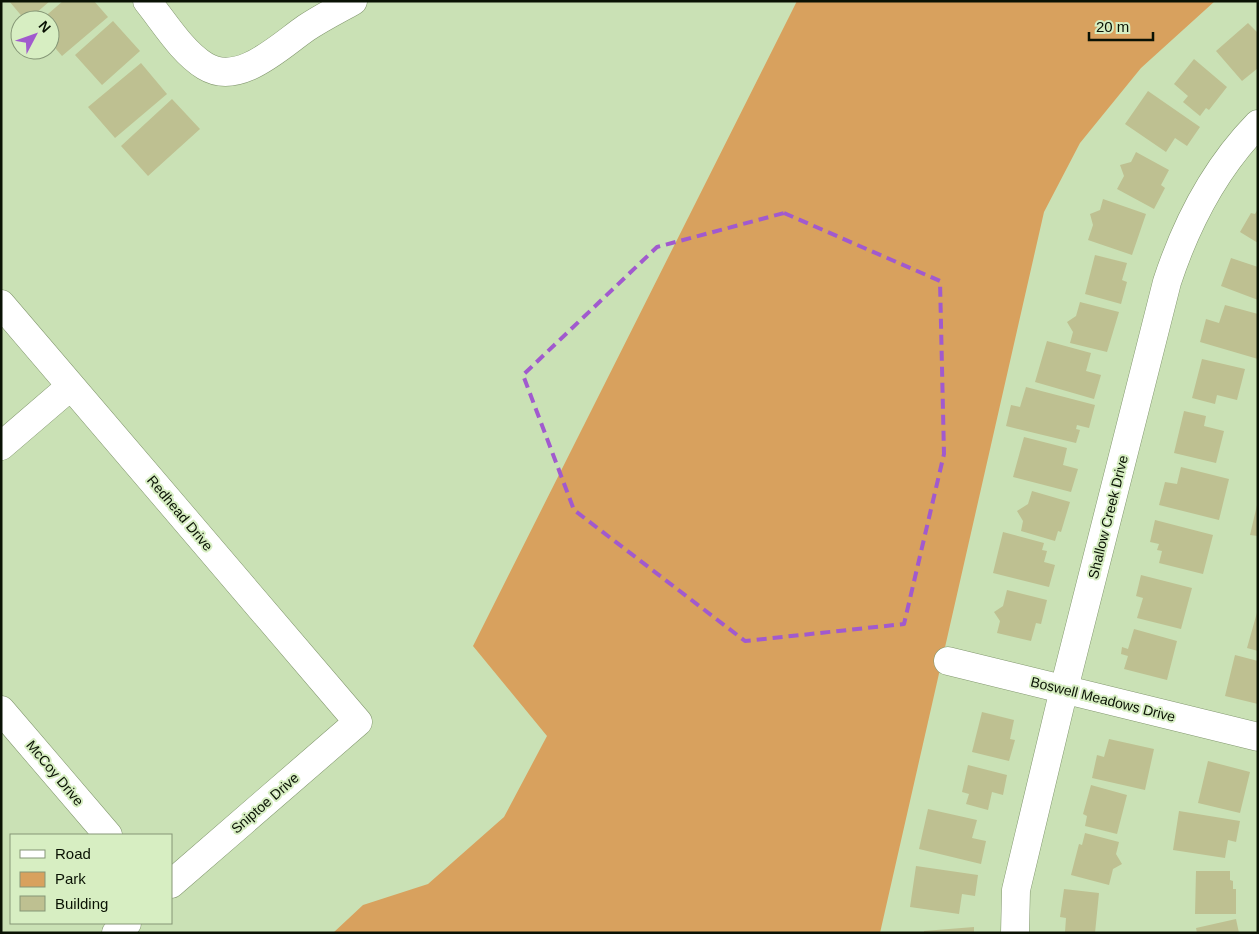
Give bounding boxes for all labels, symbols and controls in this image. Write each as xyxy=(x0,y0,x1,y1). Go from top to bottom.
north arrow xyxy=(10,10,60,60)
scale bar xyxy=(1089,10,1153,42)
text: N xyxy=(35,17,54,36)
text: 20 m xyxy=(1096,18,1129,35)
street label: Shallow Creek Drive xyxy=(1085,453,1131,580)
street label: Redhead Drive xyxy=(144,472,216,554)
street label: Boswell Meadows Drive xyxy=(1029,673,1177,725)
street label: McCoy Drive xyxy=(23,737,87,809)
street label: Sniptoe Drive xyxy=(228,769,302,837)
legend xyxy=(10,834,172,924)
text: Road xyxy=(55,845,91,862)
text: Park xyxy=(55,870,86,887)
text: Building xyxy=(55,895,108,912)

